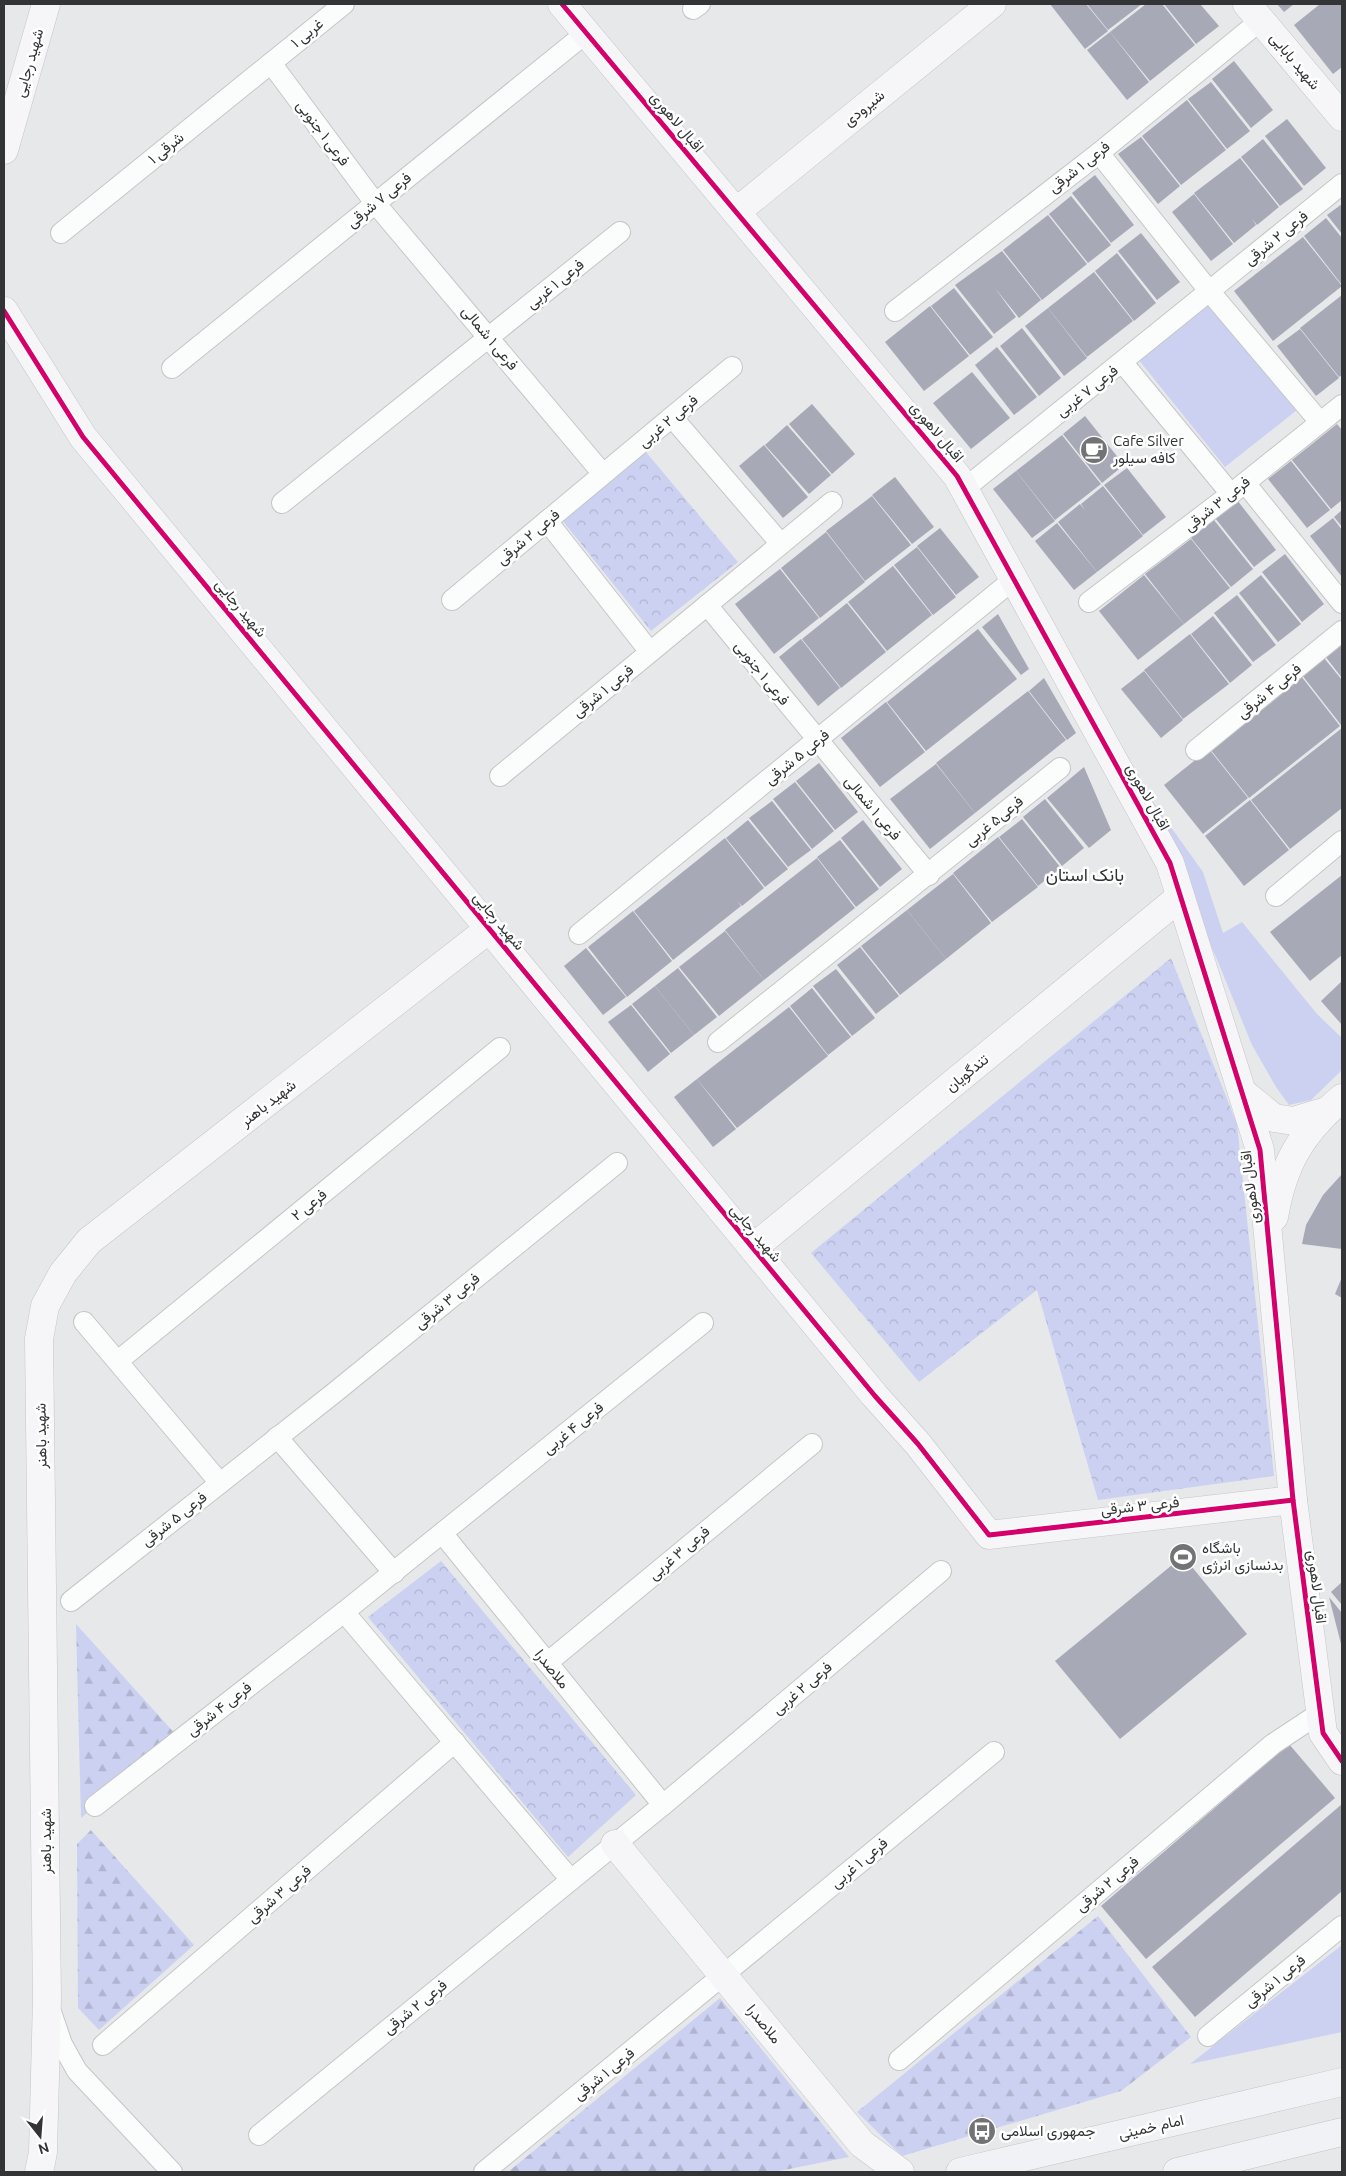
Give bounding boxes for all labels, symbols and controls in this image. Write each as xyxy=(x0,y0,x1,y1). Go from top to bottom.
street label: ۱ غربی xyxy=(287,14,328,52)
street label: شهید رجایی xyxy=(11,26,48,100)
street label: شهید بابایی xyxy=(1265,29,1324,94)
street label: شیرودی xyxy=(840,86,889,131)
street label: اقبال لاهوری xyxy=(646,88,708,157)
street label: فرعی ۱ جنوبی xyxy=(292,97,354,170)
street label: ۱ شرقی xyxy=(144,128,188,169)
street label: فرعی ۱ شرقی xyxy=(1045,137,1114,197)
street label: فرعی ۷ شرقی xyxy=(343,168,416,232)
street label: فرعی ۲ شرقی xyxy=(1240,207,1312,270)
street label: فرعی ۱ غربی xyxy=(523,255,588,313)
street label: فرعی ۱ شمالی xyxy=(457,302,522,375)
street label: فرعی ۷ غربی xyxy=(1052,361,1122,422)
street label: فرعی ۲ غربی xyxy=(634,391,702,452)
street label: اقبال لاهوری xyxy=(906,398,968,467)
place label: Cafe Silver کافه سیلور xyxy=(1112,432,1184,467)
cafe icon: Cafe Silver کافه سیلور xyxy=(1079,435,1109,465)
street label: فرعی ۳ شرقی xyxy=(1180,473,1254,536)
street label: فرعی ۲ شرقی xyxy=(493,505,564,569)
street label: شهید رجایی xyxy=(211,575,271,642)
street label: فرعی ۱ جنوبی xyxy=(730,637,793,710)
street label: فرعی ۴ شرقی xyxy=(1233,659,1306,723)
street label: فرعی ۱ شرقی xyxy=(569,661,638,722)
street label: فرعی ۵ شرقی xyxy=(761,725,834,789)
street label: اقبال لاهوری xyxy=(1121,760,1174,834)
street label: فرعی ۱ شمالی xyxy=(840,772,905,845)
street label: فرعی۵ غربی xyxy=(961,792,1028,851)
district label: بانک استان xyxy=(1046,864,1124,885)
street label: شهید رجایی xyxy=(469,888,529,955)
street label: تندگویان xyxy=(942,1050,992,1096)
street label: شهید باهنر xyxy=(236,1076,300,1131)
street label: اقبال لاهوری xyxy=(1237,1149,1264,1225)
street label: فرعی ۲ xyxy=(288,1185,331,1225)
street label: شهید رجایی xyxy=(726,1200,786,1267)
street label: فرعی ۳ شرقی xyxy=(411,1269,484,1334)
street label: فرعی ۴ غربی xyxy=(539,1398,608,1459)
street label: شهید باهنر xyxy=(31,1403,51,1470)
street label: فرعی ۵ شرقی xyxy=(138,1488,211,1551)
street label: فرعی ۳ شرقی xyxy=(1100,1493,1180,1520)
street label: فرعی ۳ غربی xyxy=(645,1522,714,1585)
place label: باشگاه بدنسازی انرژی xyxy=(1202,1539,1283,1575)
sports icon: باشگاه بدنسازی انرژی xyxy=(1168,1542,1198,1572)
street label: اقبال لاهوری xyxy=(1303,1549,1330,1625)
street label: ملاصدرا xyxy=(531,1646,573,1692)
street label: فرعی ۲ غربی xyxy=(768,1658,836,1719)
street label: فرعی ۴ شرقی xyxy=(183,1678,256,1741)
street label: شهید باهنر xyxy=(37,1808,55,1875)
street label: فرعی ۱ غربی xyxy=(827,1834,892,1893)
street label: فرعی ۲ شرقی xyxy=(1072,1852,1143,1916)
street label: فرعی ۳ شرقی xyxy=(243,1861,315,1927)
street label: فرعی ۱ شرقی xyxy=(1241,1951,1310,2012)
street label: فرعی ۲ شرقی xyxy=(379,1976,451,2039)
street label: ملاصدرا xyxy=(743,2001,785,2047)
street label: فرعی ۱ شرقی xyxy=(570,2044,639,2105)
north arrow xyxy=(15,2111,65,2161)
street label: امام خمینی xyxy=(1117,2111,1186,2144)
bus stop icon: جمهوری اسلامی xyxy=(967,2116,997,2146)
place label: جمهوری اسلامی xyxy=(1001,2122,1095,2141)
text: N xyxy=(36,2139,51,2158)

